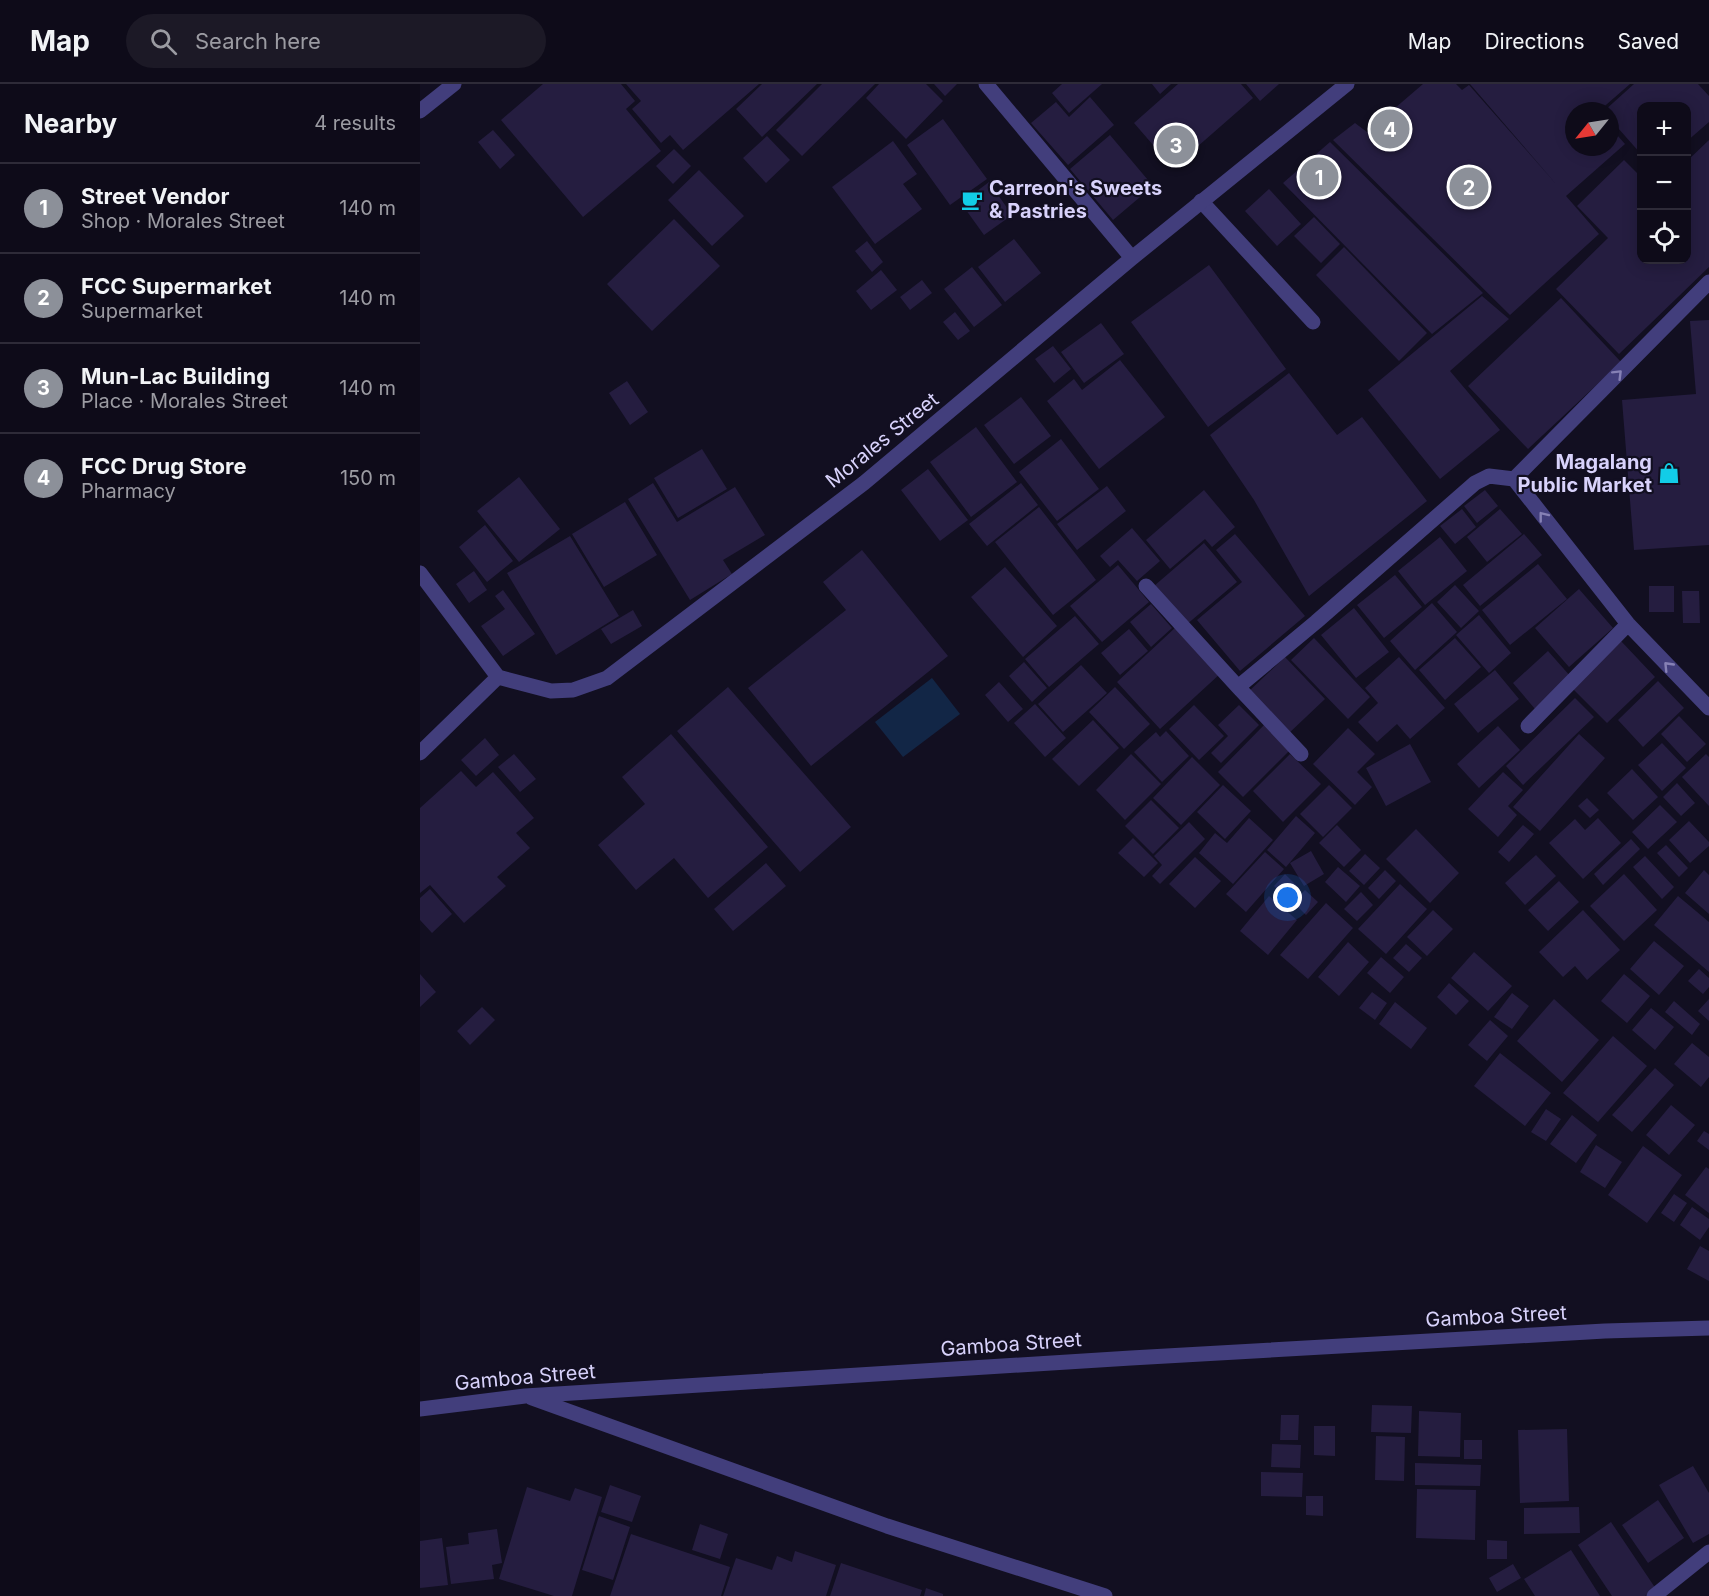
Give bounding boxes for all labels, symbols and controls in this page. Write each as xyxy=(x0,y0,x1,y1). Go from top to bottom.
search box xyxy=(126,14,546,68)
text: Map xyxy=(30,24,90,58)
icon: search xyxy=(147,25,180,58)
text: Search here xyxy=(195,28,321,54)
text: Map xyxy=(1408,29,1451,54)
text: Directions xyxy=(1484,29,1585,54)
text: Saved xyxy=(1618,29,1679,54)
north arrow xyxy=(1565,102,1619,156)
map controls xyxy=(1637,102,1691,264)
button: + xyxy=(1637,102,1691,156)
pin: 4 xyxy=(1370,106,1410,152)
text: Nearby xyxy=(24,108,117,139)
text: 4 results xyxy=(314,111,396,135)
pin: 3 xyxy=(1156,122,1196,168)
pin: 1 xyxy=(1300,154,1338,200)
button: − xyxy=(1637,156,1691,210)
pin: 2 xyxy=(1450,164,1488,210)
place label: Carreon's Sweets & Pastries xyxy=(989,176,1162,223)
text: Street Vendor xyxy=(81,183,230,209)
cafe icon: Carreon's Sweets & Pastries xyxy=(960,188,984,212)
text: 1 xyxy=(39,196,48,220)
text: 140 m xyxy=(339,196,396,220)
text: Shop · Morales Street xyxy=(81,209,285,233)
button: locate xyxy=(1637,210,1691,264)
text: FCC Supermarket xyxy=(81,273,271,299)
text: 2 xyxy=(37,286,50,310)
text: 140 m xyxy=(339,286,396,310)
text: Supermarket xyxy=(81,299,203,323)
text: Mun-Lac Building xyxy=(81,363,270,389)
one-way arrow xyxy=(1610,371,1621,382)
text: 3 xyxy=(37,376,50,400)
text: 140 m xyxy=(339,376,396,400)
street label: Morales Street xyxy=(821,387,944,493)
text: Place · Morales Street xyxy=(81,389,288,413)
place label: Magalang Public Market xyxy=(1518,450,1652,497)
text: FCC Drug Store xyxy=(81,453,247,479)
shop icon: Magalang Public Market xyxy=(1657,461,1681,485)
text: 4 xyxy=(37,466,50,490)
text: 150 m xyxy=(340,466,396,490)
text: Pharmacy xyxy=(81,479,176,503)
one-way arrow xyxy=(1540,512,1551,523)
one-way arrow xyxy=(1665,662,1676,673)
your location xyxy=(1273,883,1302,912)
street label: Gamboa Street xyxy=(1425,1300,1568,1332)
street label: Gamboa Street xyxy=(940,1327,1083,1361)
street label: Gamboa Street xyxy=(454,1359,597,1395)

